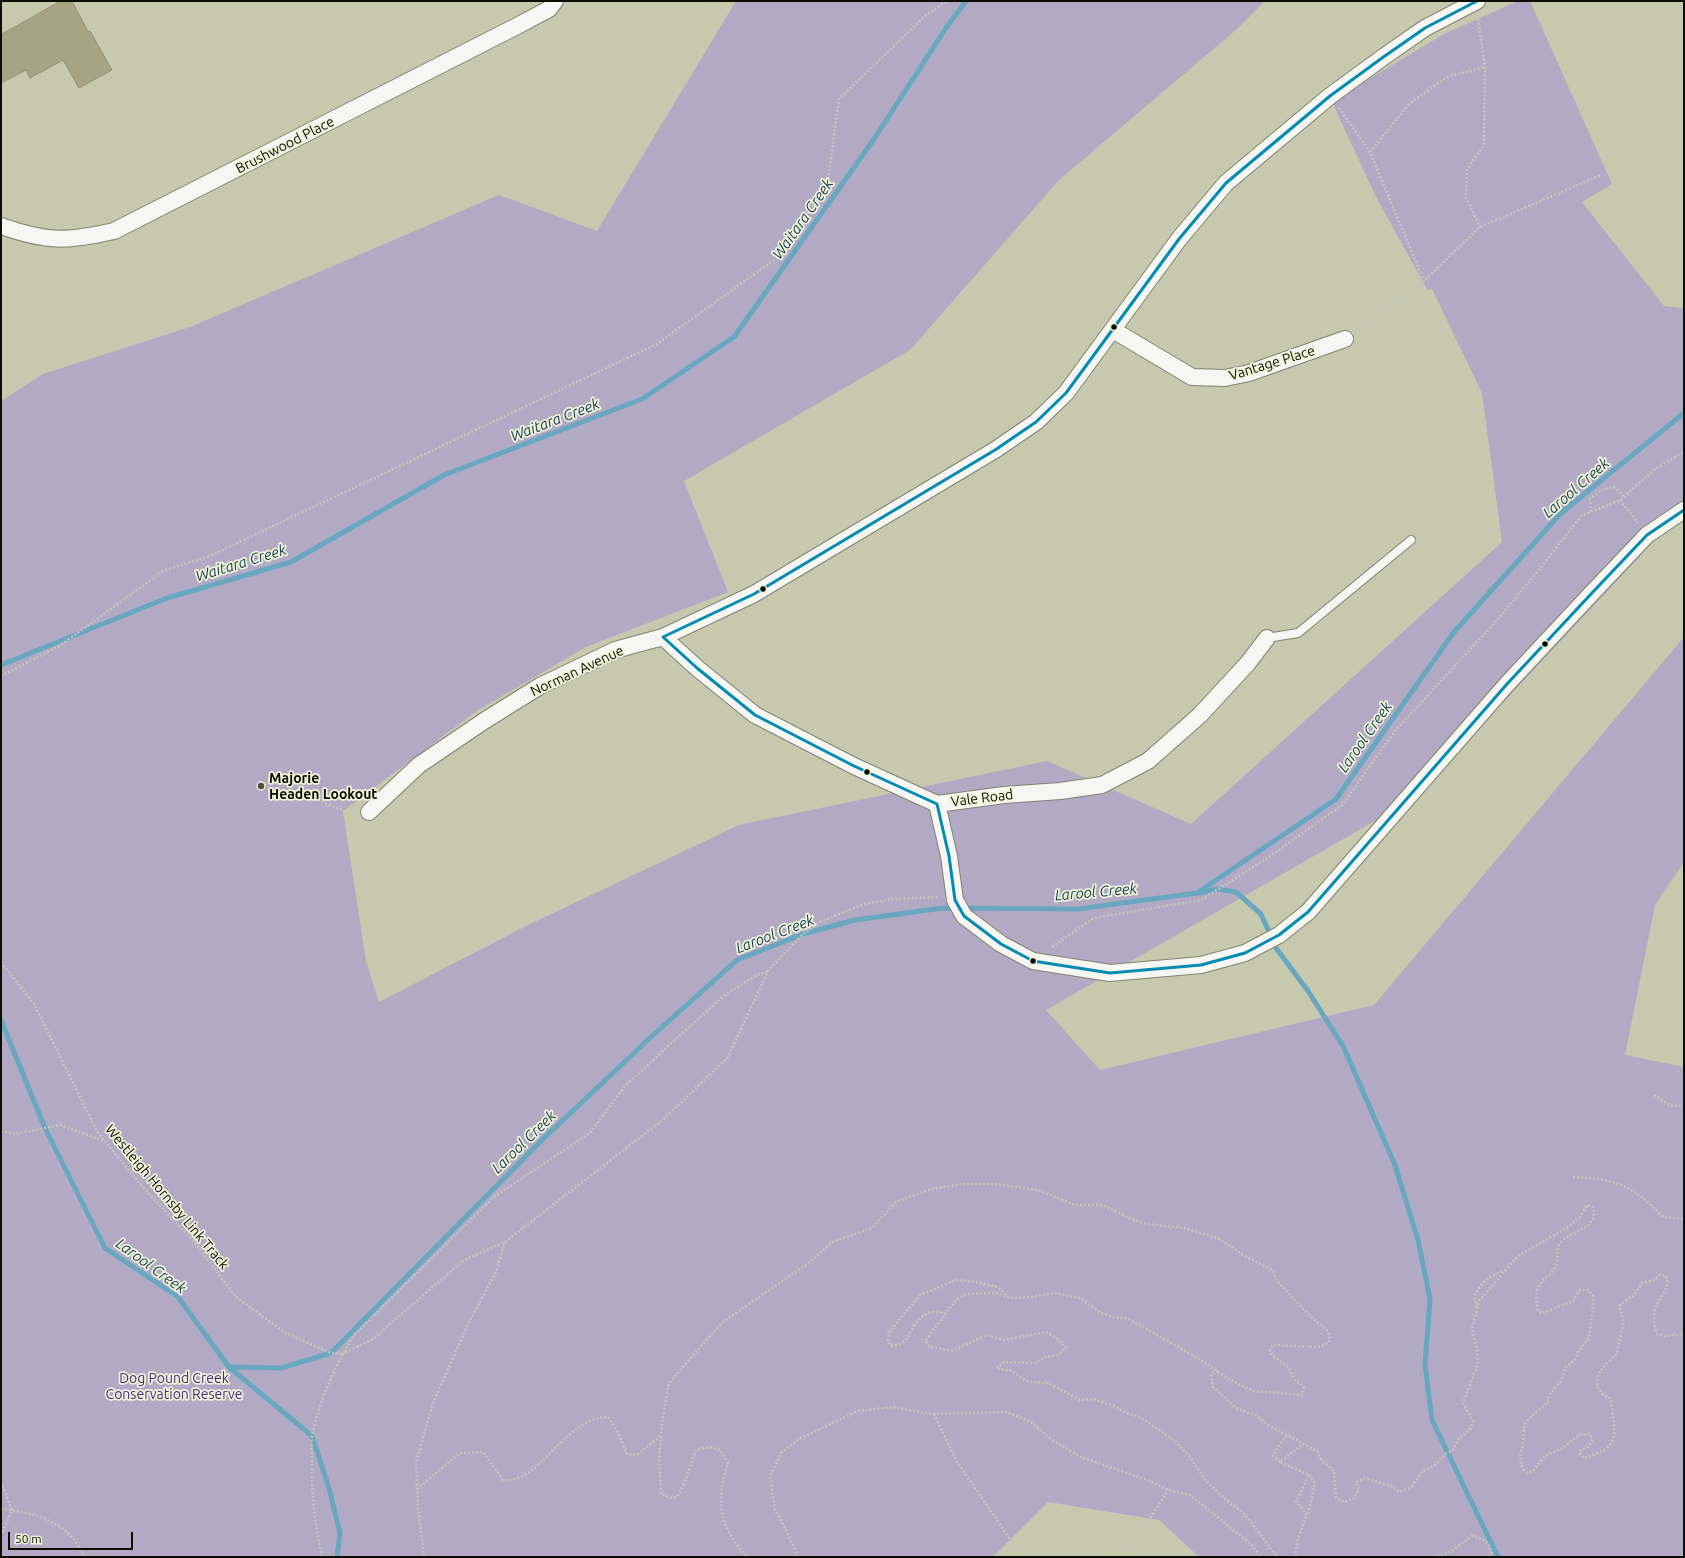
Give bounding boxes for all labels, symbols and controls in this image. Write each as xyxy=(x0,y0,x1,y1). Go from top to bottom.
street label: Brushwood Place xyxy=(233,113,337,177)
water label: Waitara Creek xyxy=(769,175,837,263)
unlabelled marker xyxy=(1109,322,1119,332)
street label: Vantage Place xyxy=(1227,342,1317,384)
water label: Waitara Creek xyxy=(508,395,602,445)
water label: Larool Creek xyxy=(1539,454,1613,522)
water label: Waitara Creek xyxy=(193,541,289,585)
unlabelled marker xyxy=(758,584,768,594)
unlabelled marker xyxy=(1540,639,1550,649)
street label: Norman Avenue xyxy=(528,642,626,700)
water label: Larool Creek xyxy=(1334,698,1396,776)
unlabelled marker xyxy=(862,767,872,777)
place label: Majorie Headen Lookout xyxy=(269,770,377,802)
marker: Majorie Headen Lookout xyxy=(256,781,266,791)
street label: Vale Road xyxy=(950,786,1014,810)
water label: Larool Creek xyxy=(1054,879,1138,905)
water label: Larool Creek xyxy=(733,911,817,957)
unlabelled marker xyxy=(1028,956,1038,966)
water label: Larool Creek xyxy=(488,1107,560,1177)
street label: Westleigh Hornsby Link Track xyxy=(102,1121,232,1273)
water label: Larool Creek xyxy=(112,1234,190,1298)
park label: Dog Pound Creek Conservation Reserve xyxy=(106,1370,242,1402)
scale bar xyxy=(10,1524,135,1550)
text: 50 m xyxy=(15,1532,42,1545)

